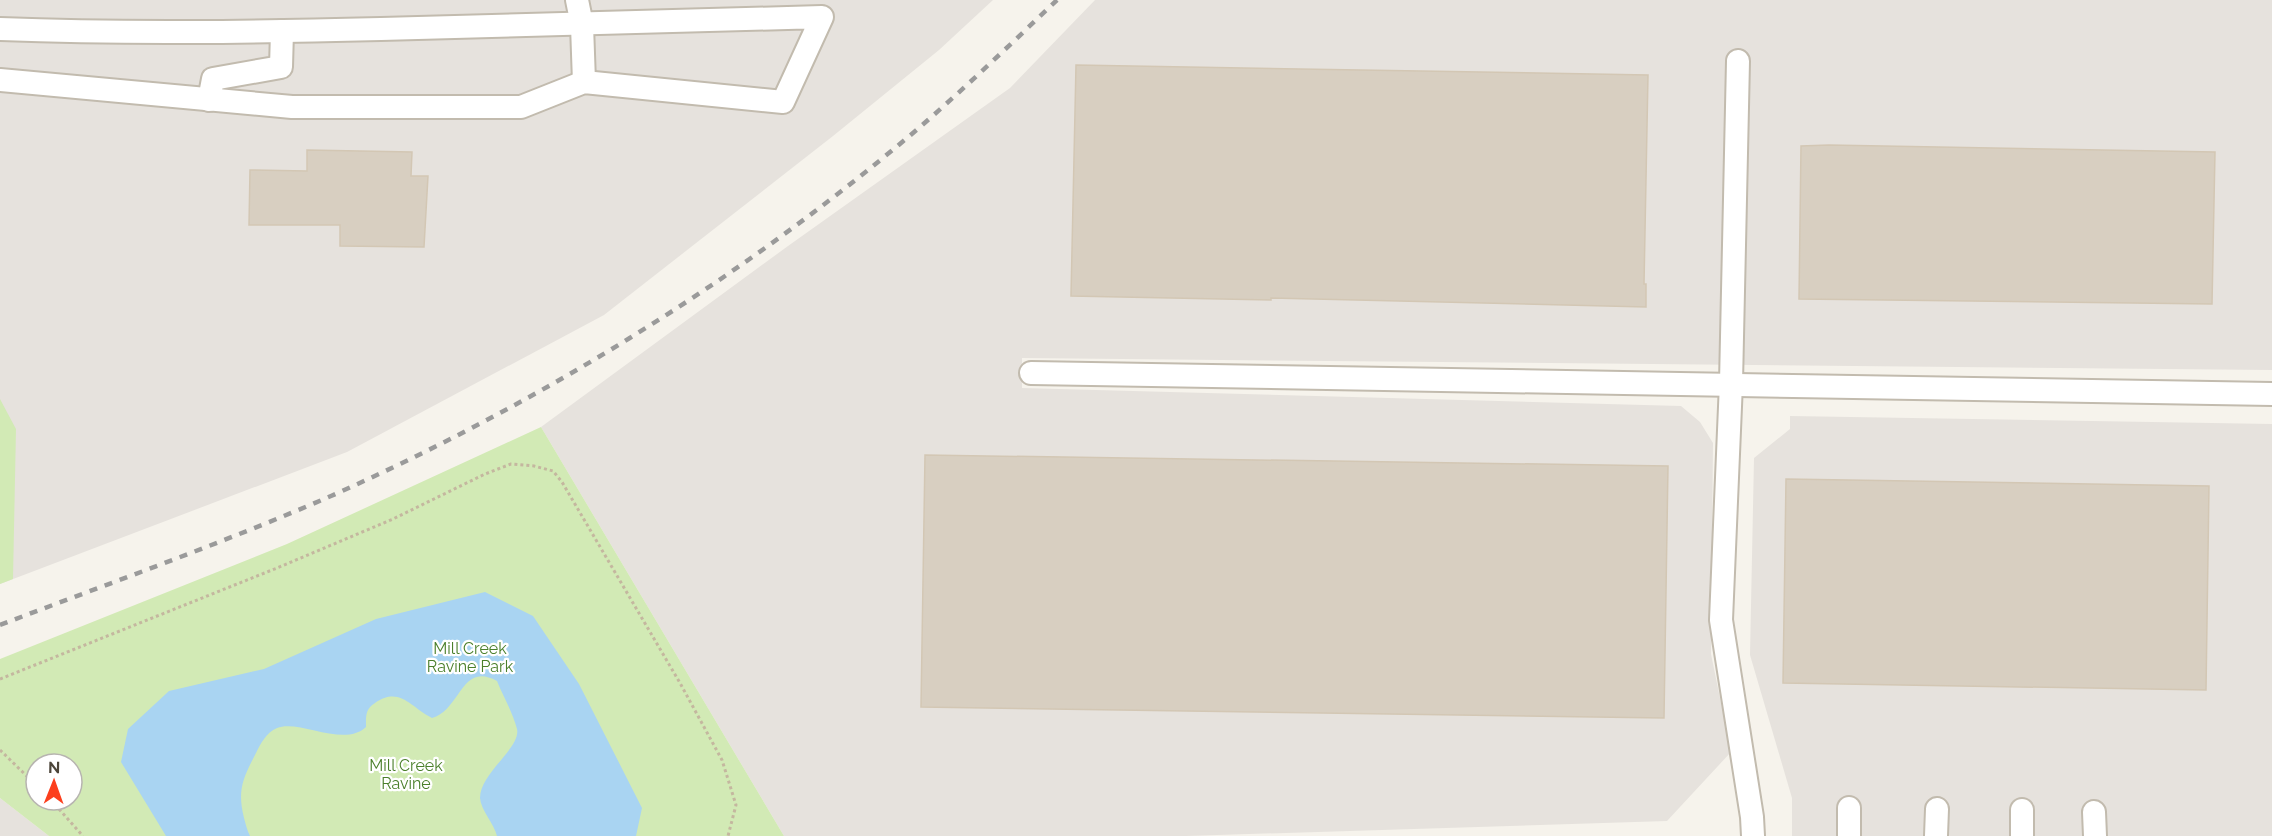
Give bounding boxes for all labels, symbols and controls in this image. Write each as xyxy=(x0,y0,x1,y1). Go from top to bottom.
park label: Mill Creek Ravine Park xyxy=(427,639,514,676)
north arrow xyxy=(24,752,84,812)
park label: Mill Creek Ravine xyxy=(369,756,443,793)
text: N xyxy=(48,758,61,777)

